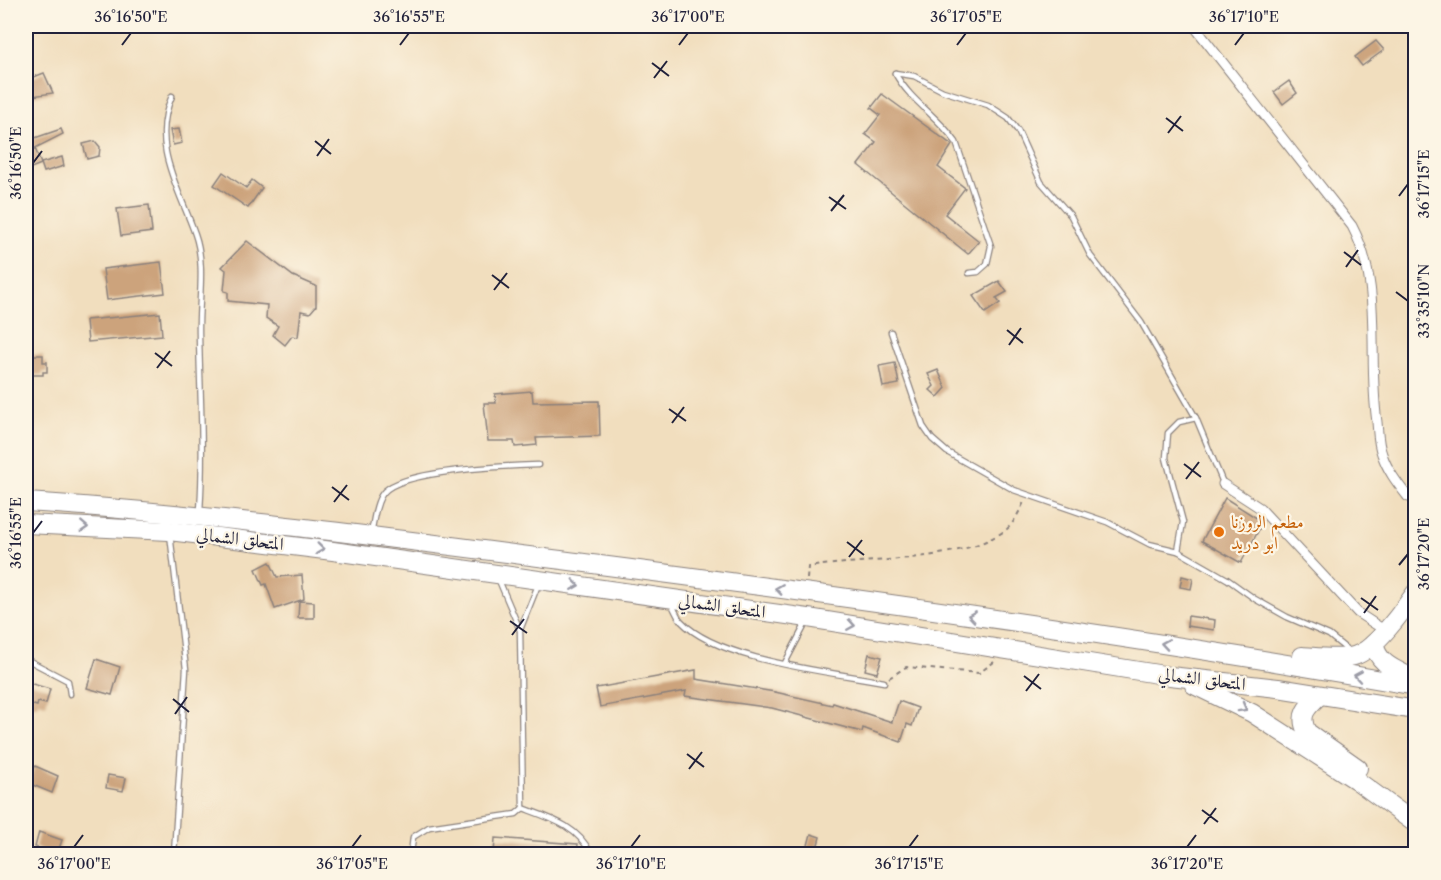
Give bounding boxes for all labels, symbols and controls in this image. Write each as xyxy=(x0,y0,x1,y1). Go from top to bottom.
text: 36°16'50"E xyxy=(94,7,168,26)
text: 36°16'55"E xyxy=(373,7,445,26)
text: 36°17'00"E xyxy=(651,7,725,26)
text: 36°17'05"E xyxy=(930,7,1002,26)
text: 36°17'10"E xyxy=(1209,7,1279,26)
text: 36°16'50"E xyxy=(6,126,25,200)
text: 36°17'15"E xyxy=(1414,150,1433,219)
text: 33°35'10"N xyxy=(1414,264,1433,338)
text: 36°16'55"E xyxy=(6,497,25,569)
place label: مطعم الروزنا ابو دريد xyxy=(1231,511,1304,554)
text: 36°17'20"E xyxy=(1414,518,1433,590)
one-way arrow xyxy=(79,521,88,534)
street label: المتحلق الشمالي xyxy=(195,523,285,559)
marker: مطعم الروزنا ابو دريد xyxy=(1212,525,1226,539)
one-way arrow xyxy=(315,542,324,555)
one-way arrow xyxy=(571,579,580,591)
one-way arrow xyxy=(775,584,784,596)
street label: المتحلق الشمالي xyxy=(676,589,767,627)
one-way arrow xyxy=(968,611,977,623)
one-way arrow xyxy=(847,619,856,631)
one-way arrow xyxy=(1161,639,1170,651)
street label: المتحلق الشمالي xyxy=(1157,663,1247,699)
one-way arrow xyxy=(1353,670,1363,683)
one-way arrow xyxy=(1236,701,1247,712)
text: 36°17'00"E xyxy=(37,854,111,873)
text: 36°17'05"E xyxy=(316,854,388,873)
text: 36°17'10"E xyxy=(596,854,666,873)
text: 36°17'15"E xyxy=(875,854,944,873)
text: 36°17'20"E xyxy=(1151,854,1223,873)

